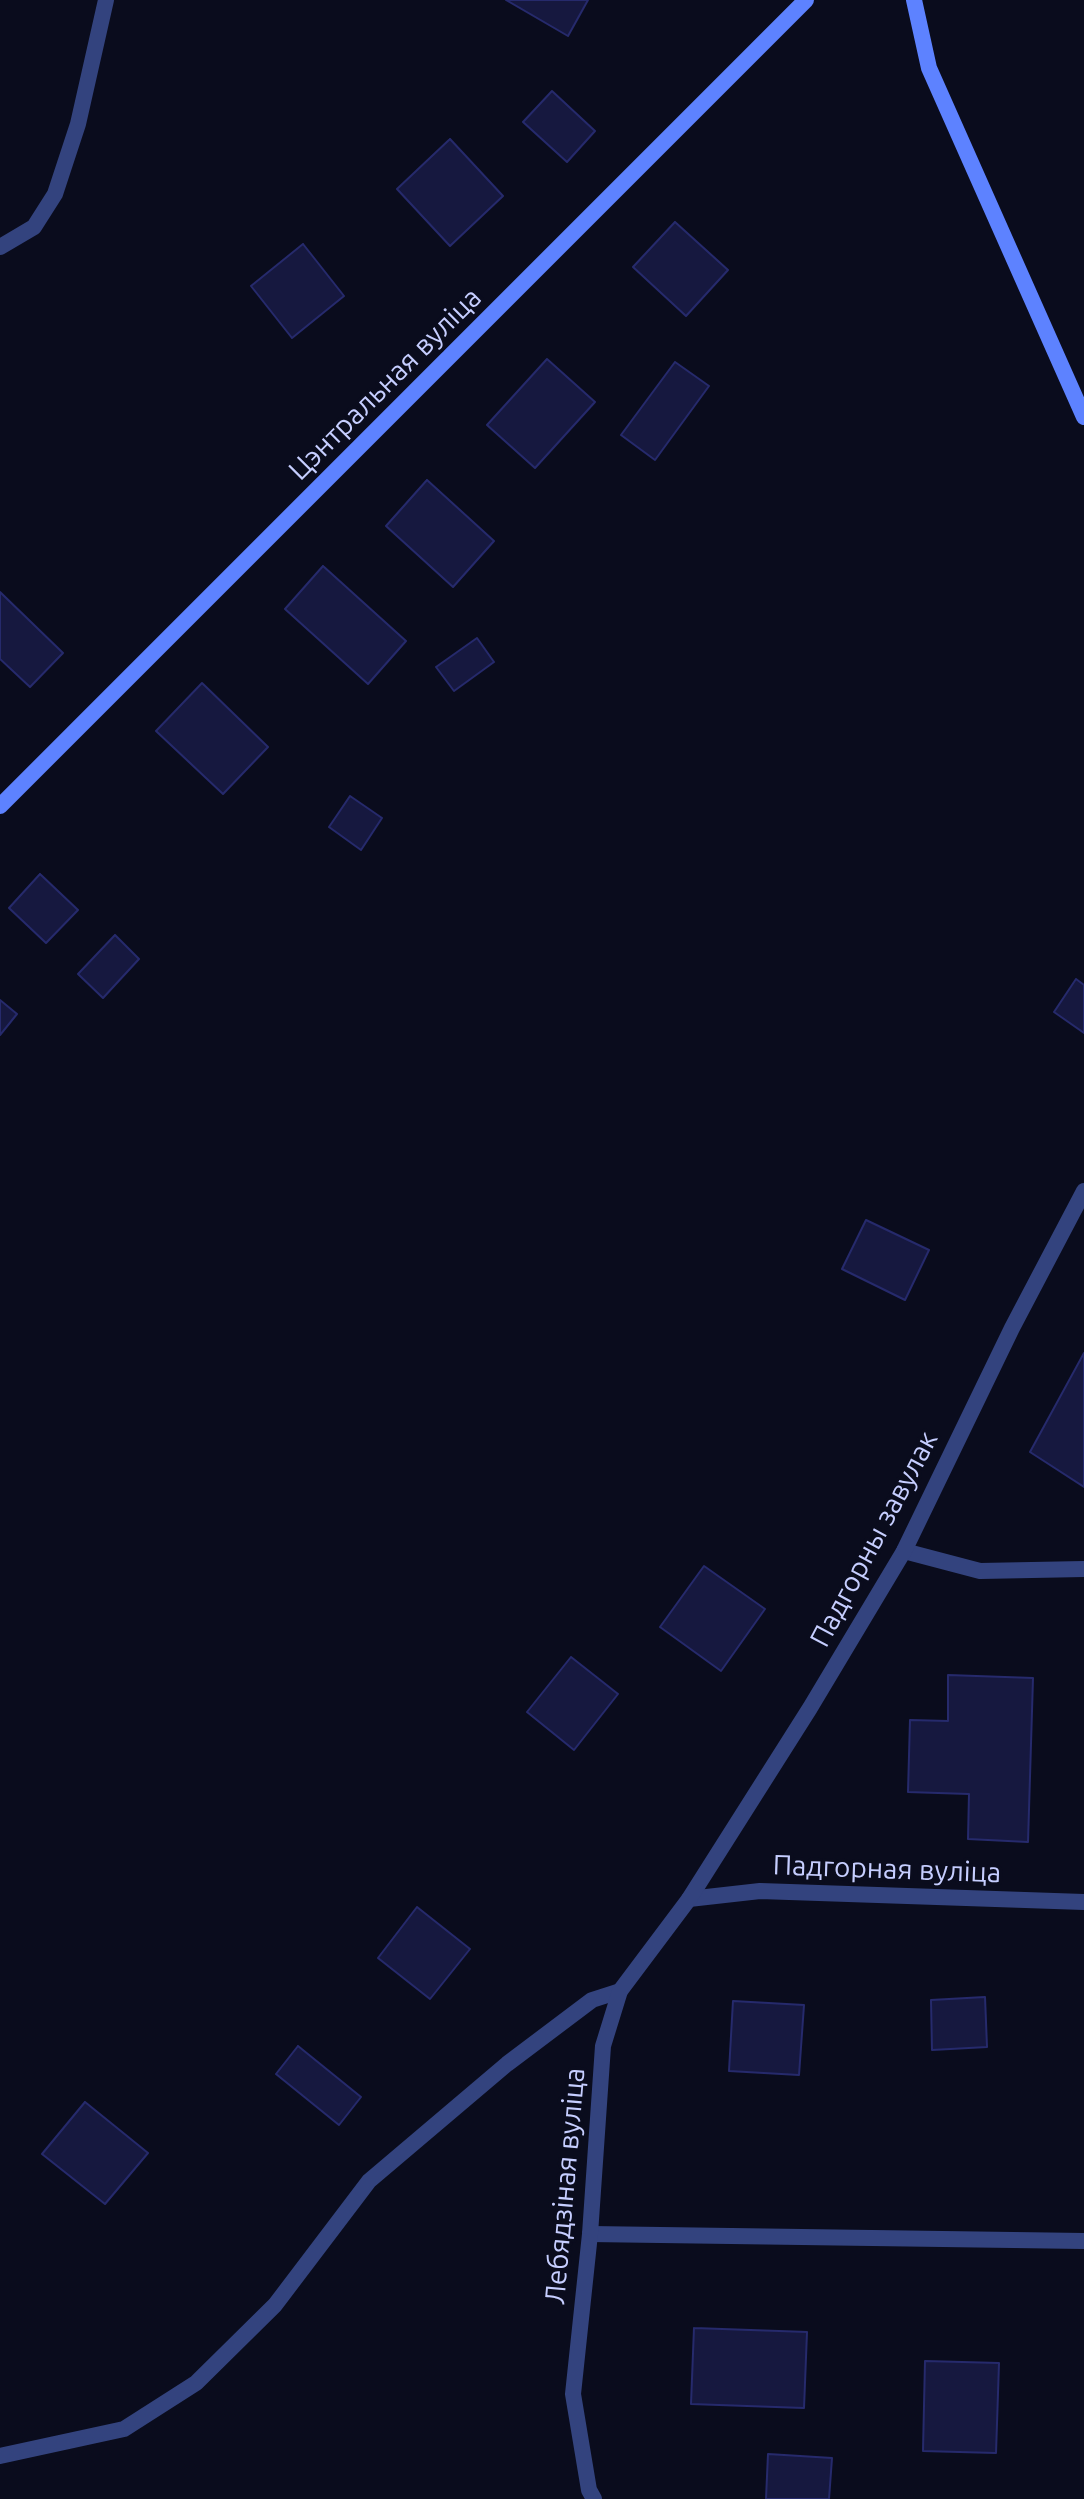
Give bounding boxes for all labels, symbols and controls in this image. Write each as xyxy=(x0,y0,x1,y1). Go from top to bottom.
street label: Цэнтральная вуліца xyxy=(282,281,488,487)
street label: Падгорны завулак xyxy=(803,1425,945,1653)
street label: Падгорная вуліца xyxy=(772,1848,1002,1890)
street label: Лебядзіная вуліца xyxy=(538,2066,592,2306)

